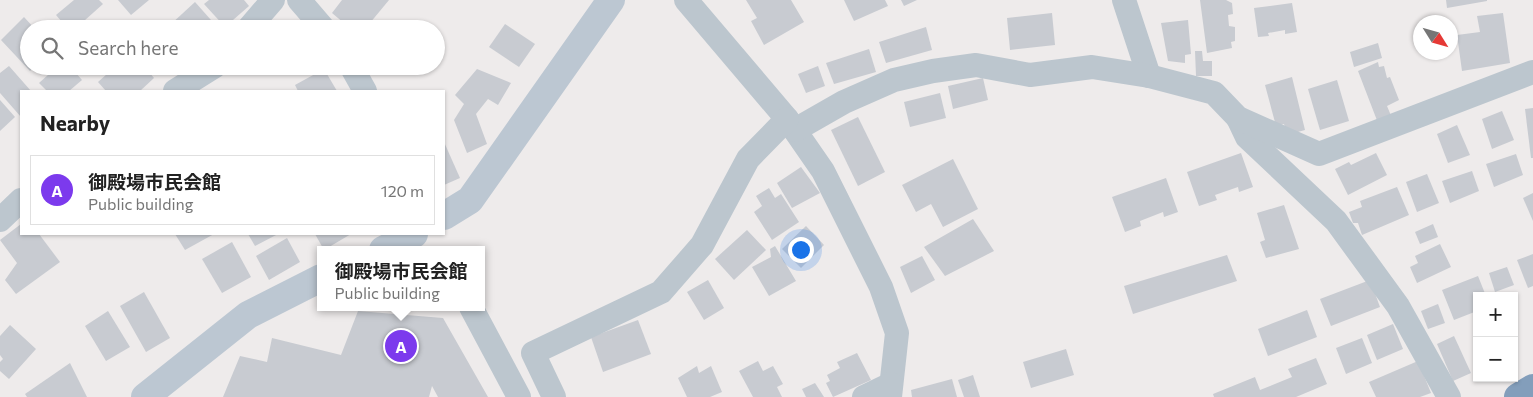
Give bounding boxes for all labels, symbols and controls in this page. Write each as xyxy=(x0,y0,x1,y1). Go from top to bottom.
north arrow xyxy=(1413,15,1458,60)
search box xyxy=(20,20,445,75)
icon: search xyxy=(38,34,66,62)
text: Search here xyxy=(78,36,178,59)
text: Nearby xyxy=(40,110,110,135)
text: 御殿場市民会館 xyxy=(88,170,221,193)
text: A xyxy=(51,181,63,200)
text: 120 m xyxy=(381,181,424,200)
text: Public building xyxy=(88,194,193,213)
your location xyxy=(788,237,814,263)
popup xyxy=(317,246,485,311)
text: 御殿場市民会館 xyxy=(334,259,468,282)
text: Public building xyxy=(334,283,440,302)
map controls xyxy=(1473,292,1518,382)
button: + xyxy=(1473,292,1518,337)
pin: A xyxy=(385,327,417,365)
button: − xyxy=(1473,337,1518,382)

